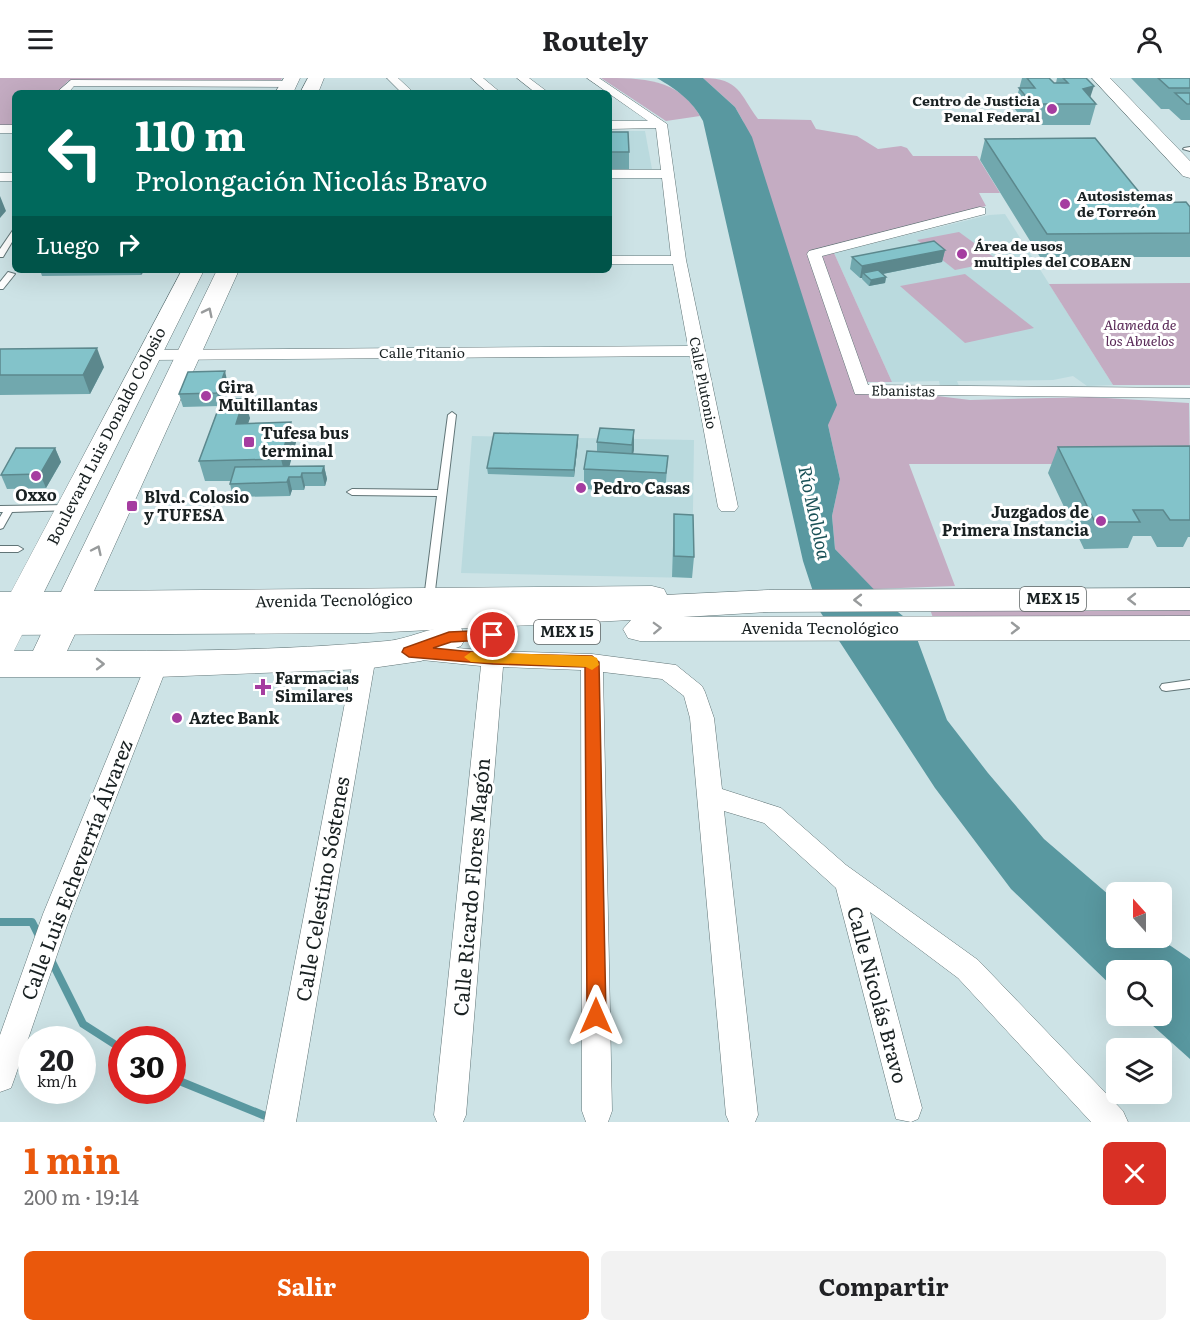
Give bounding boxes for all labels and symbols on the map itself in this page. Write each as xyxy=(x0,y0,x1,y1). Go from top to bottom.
place label: Centro de Justicia Penal Federal xyxy=(912,90,1041,126)
marker: Centro de Justicia Penal Federal xyxy=(1045,102,1059,116)
place label: Autosistemas de Torreón xyxy=(1077,185,1173,221)
marker: Autosistemas de Torreón xyxy=(1058,197,1072,211)
place label: Área de usos multiples del COBAEN xyxy=(974,235,1132,271)
marker: Área de usos multiples del COBAEN xyxy=(955,247,969,261)
one-way arrow xyxy=(201,308,213,319)
park label: Alameda de los Abuelos xyxy=(1103,314,1177,350)
street label: Boulevard Luis Donaldo Colosio xyxy=(40,322,171,549)
street label: Calle Plutonio xyxy=(685,335,723,431)
street label: Calle Titanio xyxy=(379,342,465,362)
place label: Gira Multillantas xyxy=(218,374,318,416)
street label: Ebanistas xyxy=(871,379,935,401)
marker: Gira Multillantas xyxy=(199,389,213,403)
place label: Tufesa bus terminal xyxy=(261,420,349,462)
marker: Tufesa bus terminal xyxy=(242,435,256,449)
water label: Río Mololoa xyxy=(792,463,839,563)
marker: Oxxo xyxy=(29,469,43,483)
place label: Pedro Casas xyxy=(593,475,690,499)
marker: Pedro Casas xyxy=(574,481,588,495)
place label: Oxxo xyxy=(15,482,57,506)
place label: Blvd. Colosio y TUFESA xyxy=(144,484,249,526)
marker: Blvd. Colosio y TUFESA xyxy=(125,499,139,513)
place label: Juzgados de Primera Instancia xyxy=(942,499,1090,541)
marker: Juzgados de Primera Instancia xyxy=(1094,514,1108,528)
one-way arrow xyxy=(90,545,102,556)
street label: Avenida Tecnológico xyxy=(255,586,413,612)
road number: MEX 15 xyxy=(1020,587,1086,611)
one-way arrow xyxy=(1127,593,1136,605)
one-way arrow xyxy=(853,594,862,606)
pin xyxy=(467,609,518,660)
street label: Avenida Tecnológico xyxy=(741,615,899,639)
road number: MEX 15 xyxy=(534,620,600,644)
one-way arrow xyxy=(653,622,662,635)
one-way arrow xyxy=(1010,622,1019,634)
one-way arrow xyxy=(96,658,105,670)
place label: Farmacias Similares xyxy=(275,665,359,707)
marker: Farmacias Similares xyxy=(256,680,270,694)
place label: Aztec Bank xyxy=(189,705,280,729)
marker: Aztec Bank xyxy=(170,711,184,725)
street label: Calle Luis Echeverría Álvarez xyxy=(12,735,139,1004)
street label: Calle Ricardo Flores Magón xyxy=(444,756,496,1017)
street label: Calle Celestino Sóstenes xyxy=(286,774,356,1003)
north arrow xyxy=(1106,882,1172,948)
street label: Calle Nicolás Bravo xyxy=(841,903,917,1086)
position arrow xyxy=(564,984,628,1048)
speed limit sign: 30 xyxy=(108,1026,186,1104)

